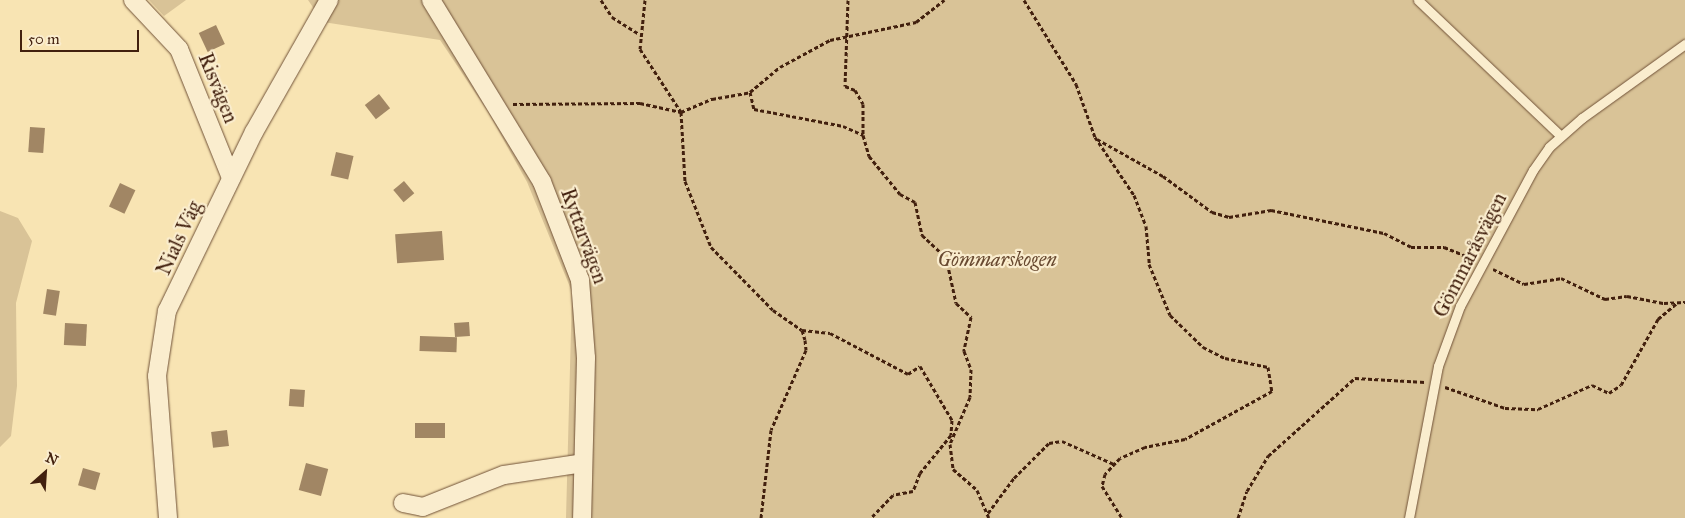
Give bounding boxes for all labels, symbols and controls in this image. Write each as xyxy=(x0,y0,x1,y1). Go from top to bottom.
scale bar xyxy=(22,20,141,52)
text: 50 m xyxy=(28,30,60,48)
street label: Risvägen xyxy=(193,50,243,126)
street label: Ryttarvägen xyxy=(556,185,612,287)
street label: Gömmaråsvägen xyxy=(1428,189,1512,321)
street label: Nials Väg xyxy=(151,197,207,279)
park label: Gömmarskogen xyxy=(937,247,1057,271)
north arrow xyxy=(20,448,70,498)
text: N xyxy=(43,449,61,469)

